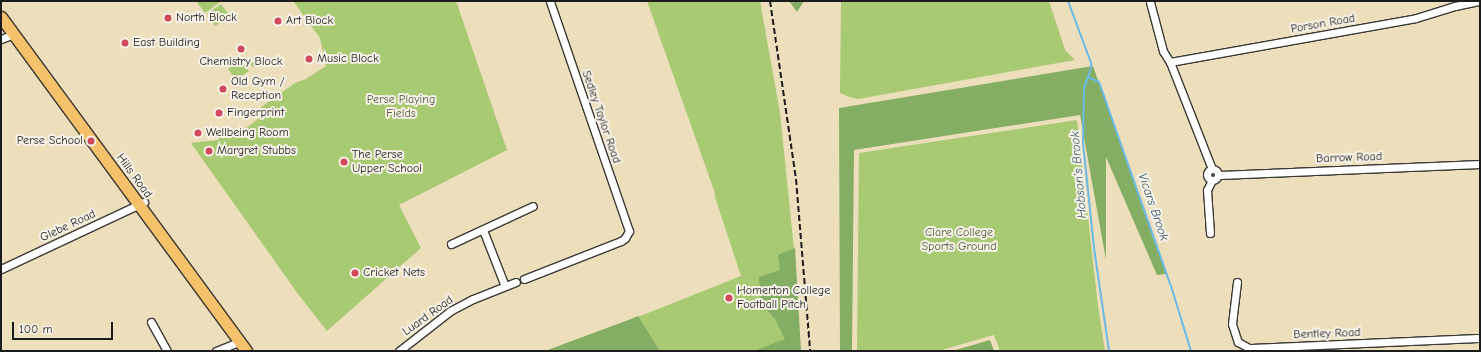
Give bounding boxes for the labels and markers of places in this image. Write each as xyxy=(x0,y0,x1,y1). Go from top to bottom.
place label: North Block xyxy=(176,11,237,25)
marker: North Block xyxy=(163,13,173,23)
place label: Art Block xyxy=(286,14,333,28)
marker: Art Block xyxy=(273,16,283,26)
place label: East Building xyxy=(133,36,200,50)
marker: East Building xyxy=(120,38,130,48)
marker: Chemistry Block xyxy=(236,44,246,54)
place label: Music Block xyxy=(317,52,379,66)
marker: Music Block xyxy=(304,54,314,64)
place label: Chemistry Block xyxy=(199,55,283,69)
place label: Old Gym / Reception xyxy=(231,75,285,103)
marker: Old Gym / Reception xyxy=(218,84,228,94)
place label: Fingerprint xyxy=(227,106,284,120)
marker: Fingerprint xyxy=(214,108,224,118)
place label: Wellbeing Room xyxy=(206,126,289,140)
marker: Wellbeing Room xyxy=(193,128,203,138)
place label: Perse School xyxy=(17,134,83,148)
marker: Perse School xyxy=(86,136,96,146)
place label: Margret Stubbs xyxy=(217,144,296,158)
marker: Margret Stubbs xyxy=(204,146,214,156)
place label: The Perse Upper School xyxy=(352,148,422,176)
marker: The Perse Upper School xyxy=(339,157,349,167)
place label: Cricket Nets xyxy=(363,266,425,280)
marker: Cricket Nets xyxy=(350,268,360,278)
place label: Homerton College Football Pitch xyxy=(737,284,830,312)
marker: Homerton College Football Pitch xyxy=(724,293,734,303)

